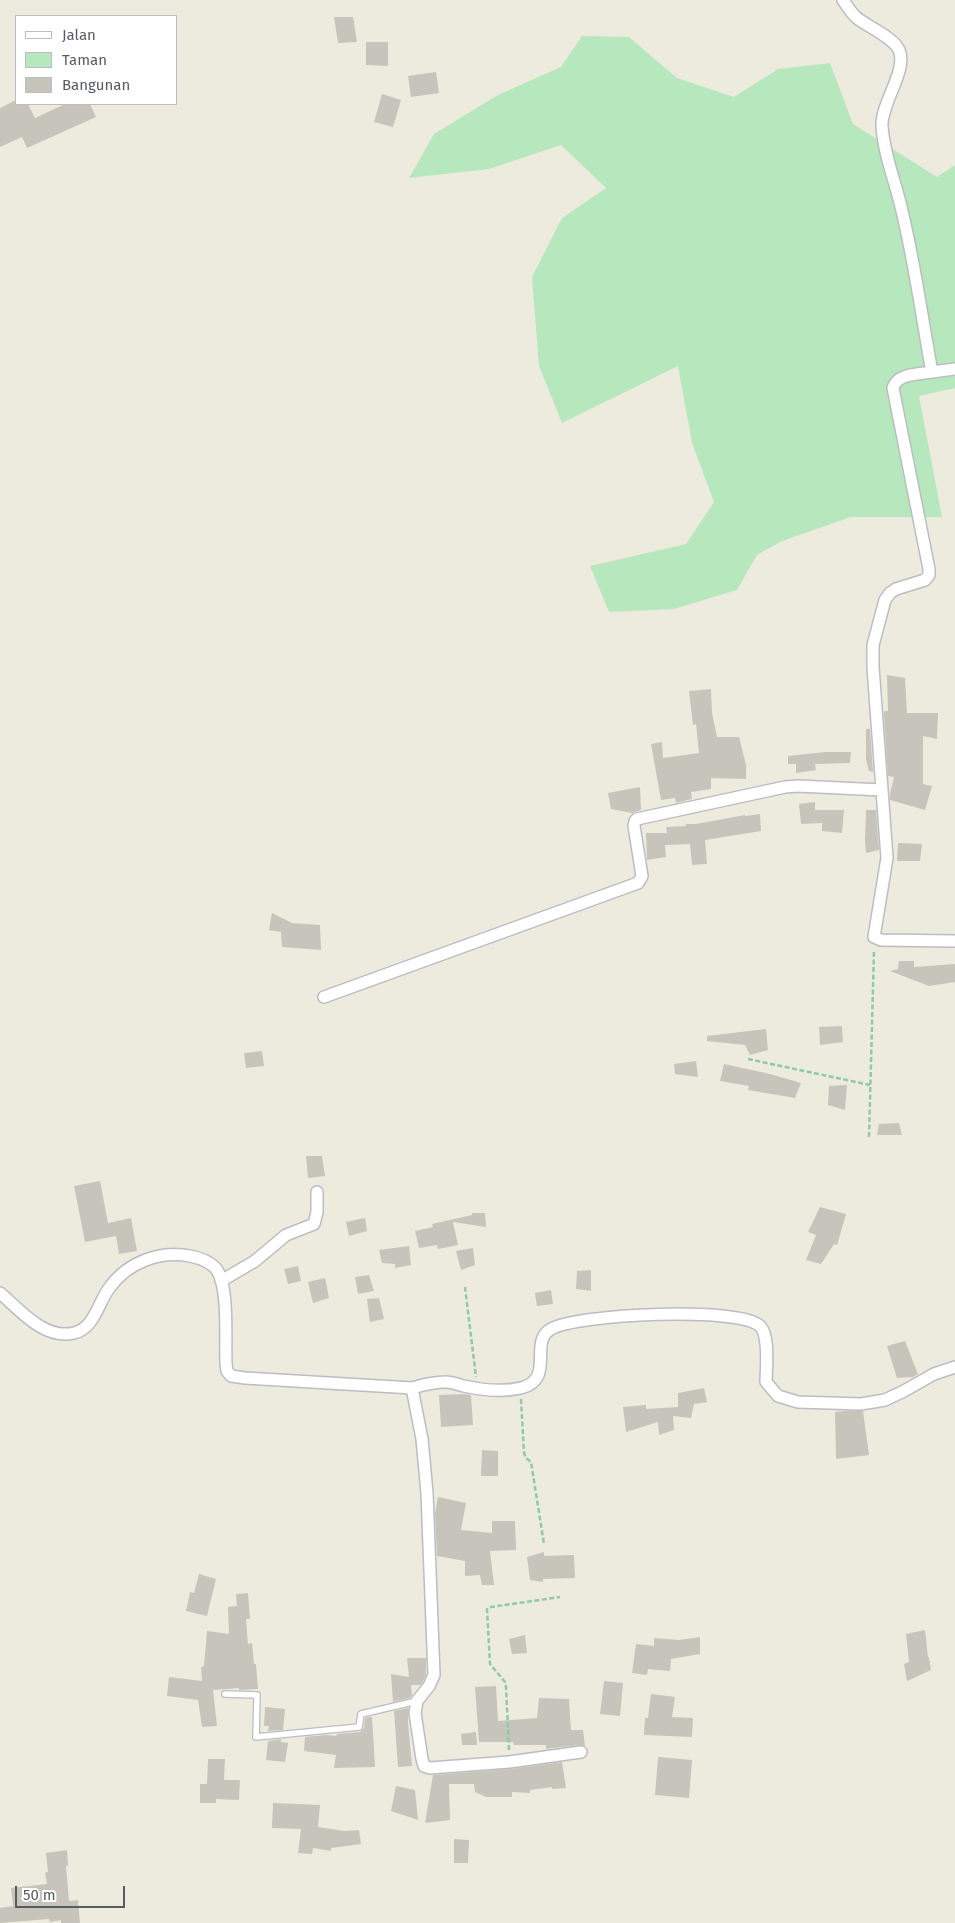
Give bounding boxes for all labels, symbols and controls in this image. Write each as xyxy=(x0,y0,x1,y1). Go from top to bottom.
legend xyxy=(15,15,178,105)
text: Jalan xyxy=(62,26,96,44)
text: Taman xyxy=(62,51,107,69)
text: Bangunan xyxy=(62,76,130,94)
scale bar xyxy=(18,1876,128,1908)
text: 50 m xyxy=(23,1886,56,1904)

